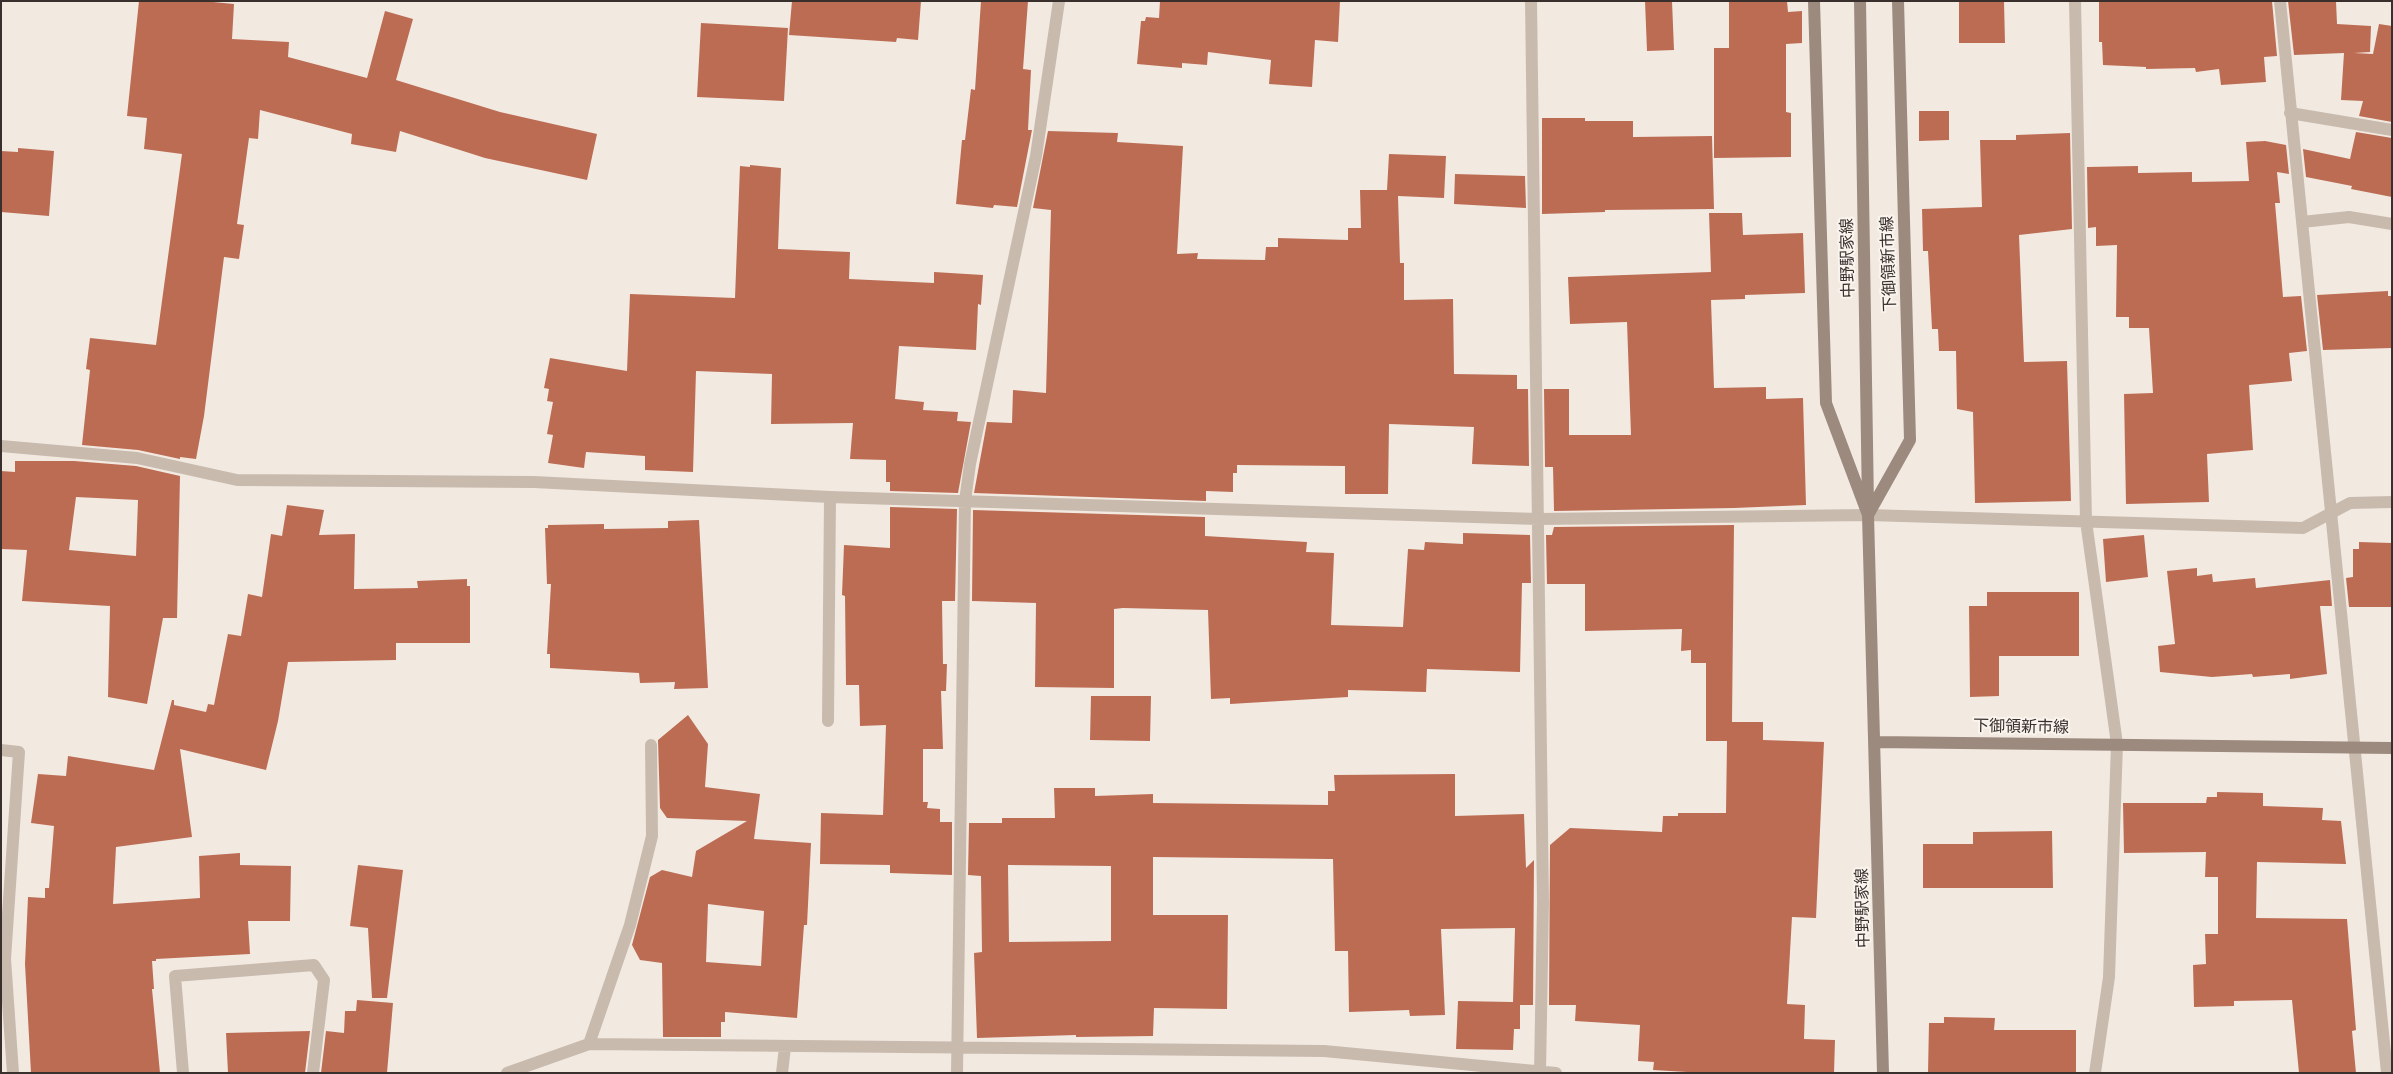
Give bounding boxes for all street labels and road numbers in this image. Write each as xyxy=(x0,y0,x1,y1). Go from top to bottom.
street label: 下御領新市線 xyxy=(1878,216,1900,312)
street label: 中野駅家線 xyxy=(1838,218,1858,298)
street label: 下御領新市線 xyxy=(1973,717,2069,737)
street label: 中野駅家線 xyxy=(1853,868,1873,948)

